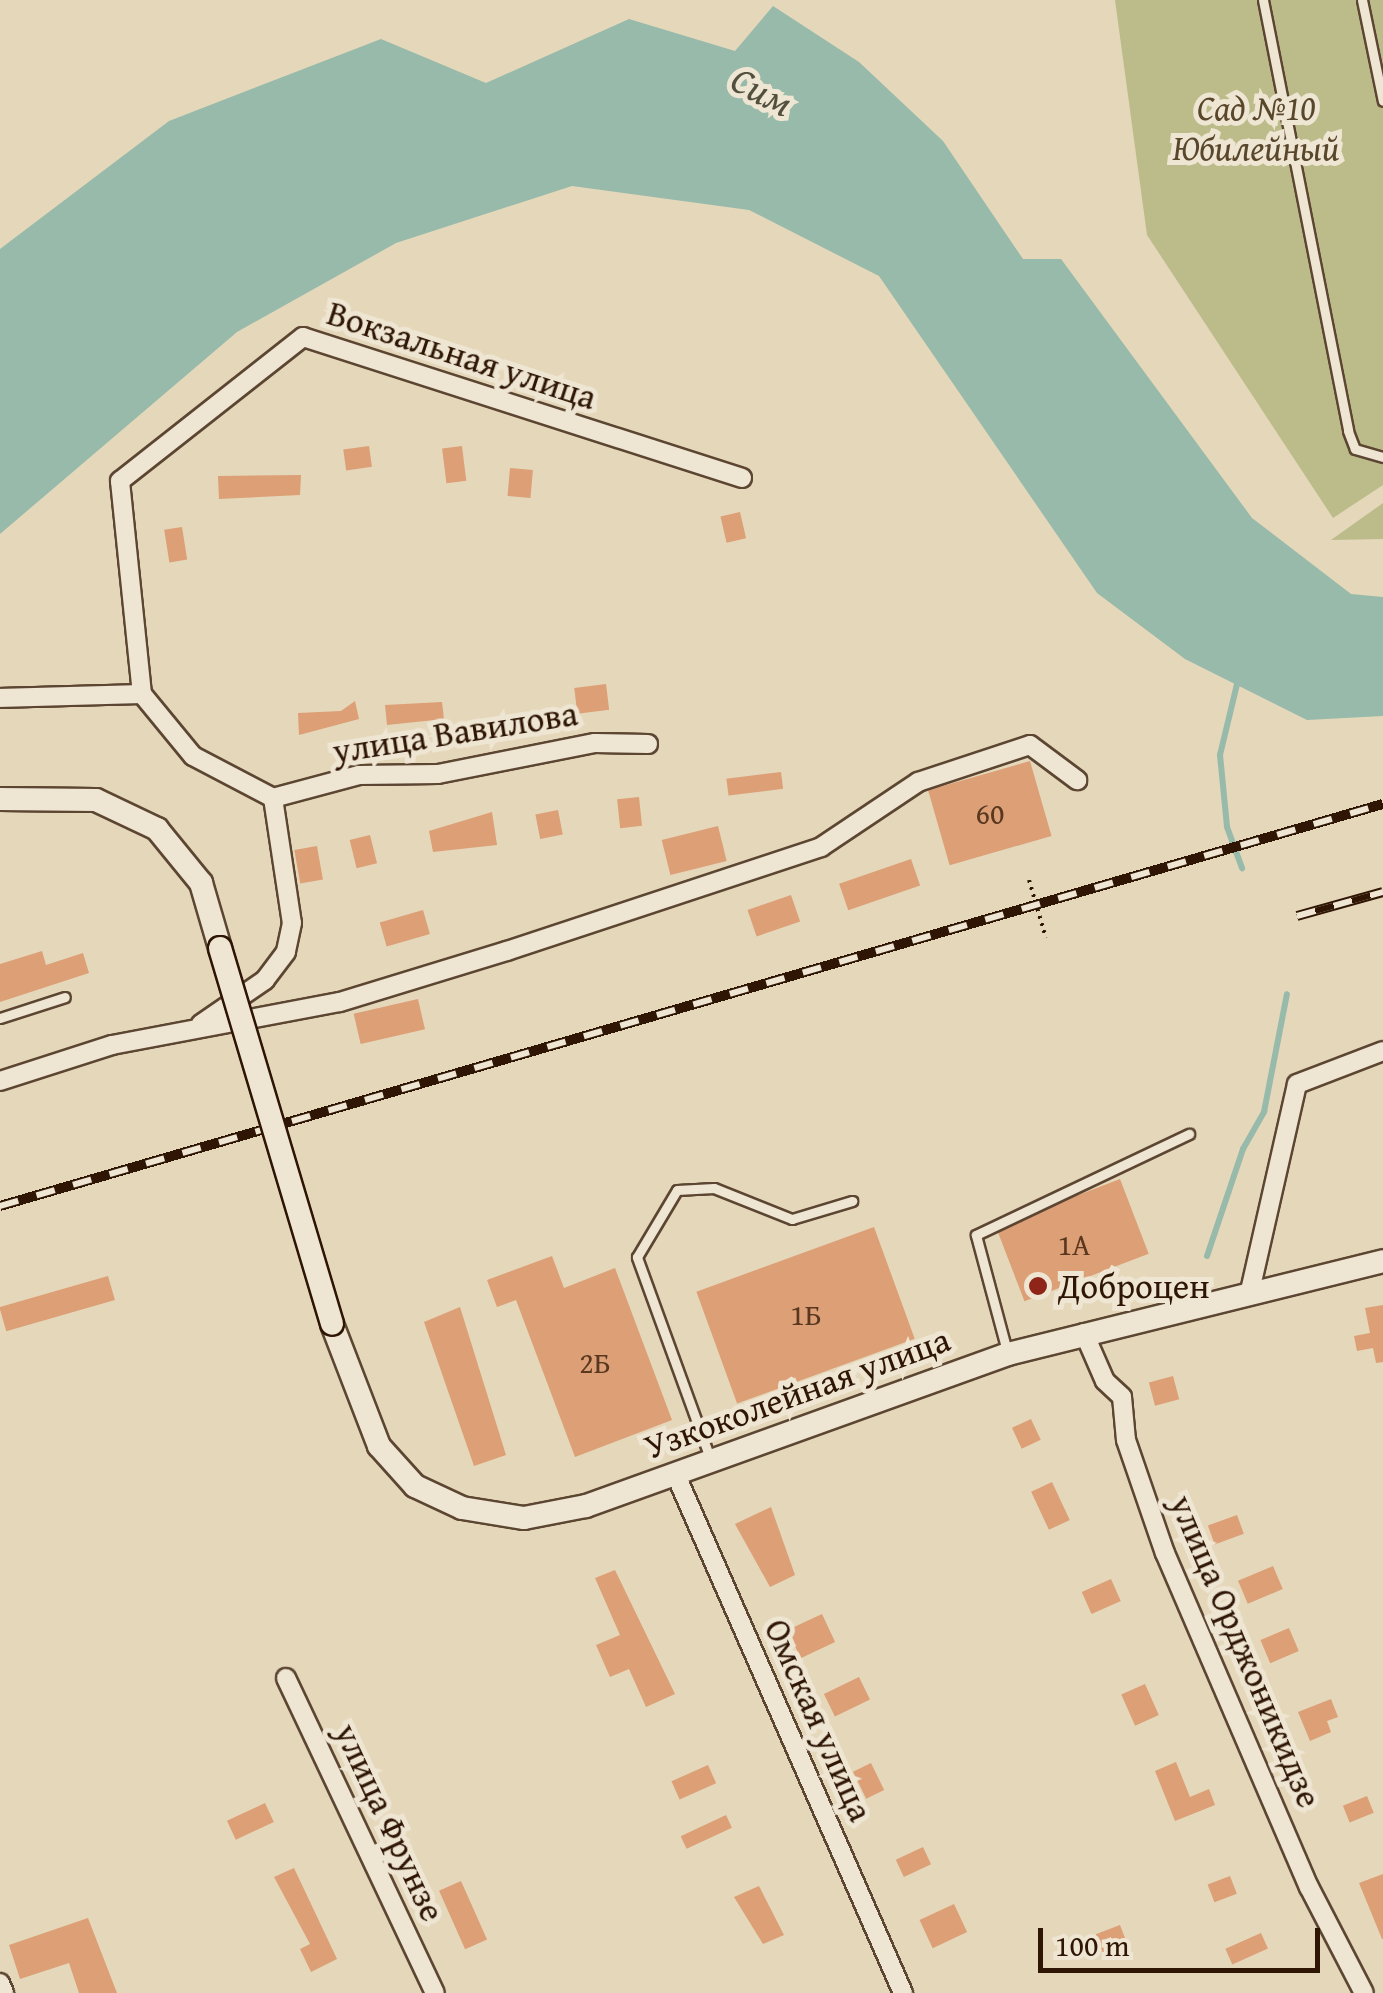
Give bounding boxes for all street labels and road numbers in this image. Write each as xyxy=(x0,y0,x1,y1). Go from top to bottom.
street label: Вокзальная улица xyxy=(322,292,602,418)
street label: улица Вавилова xyxy=(330,692,580,772)
street label: Узкоколейная улица xyxy=(638,1318,956,1468)
street label: улица Орджоникидзе xyxy=(1161,1488,1331,1814)
street label: Омская улица xyxy=(756,1612,882,1828)
street label: улица Фрунзе xyxy=(326,1716,454,1928)

